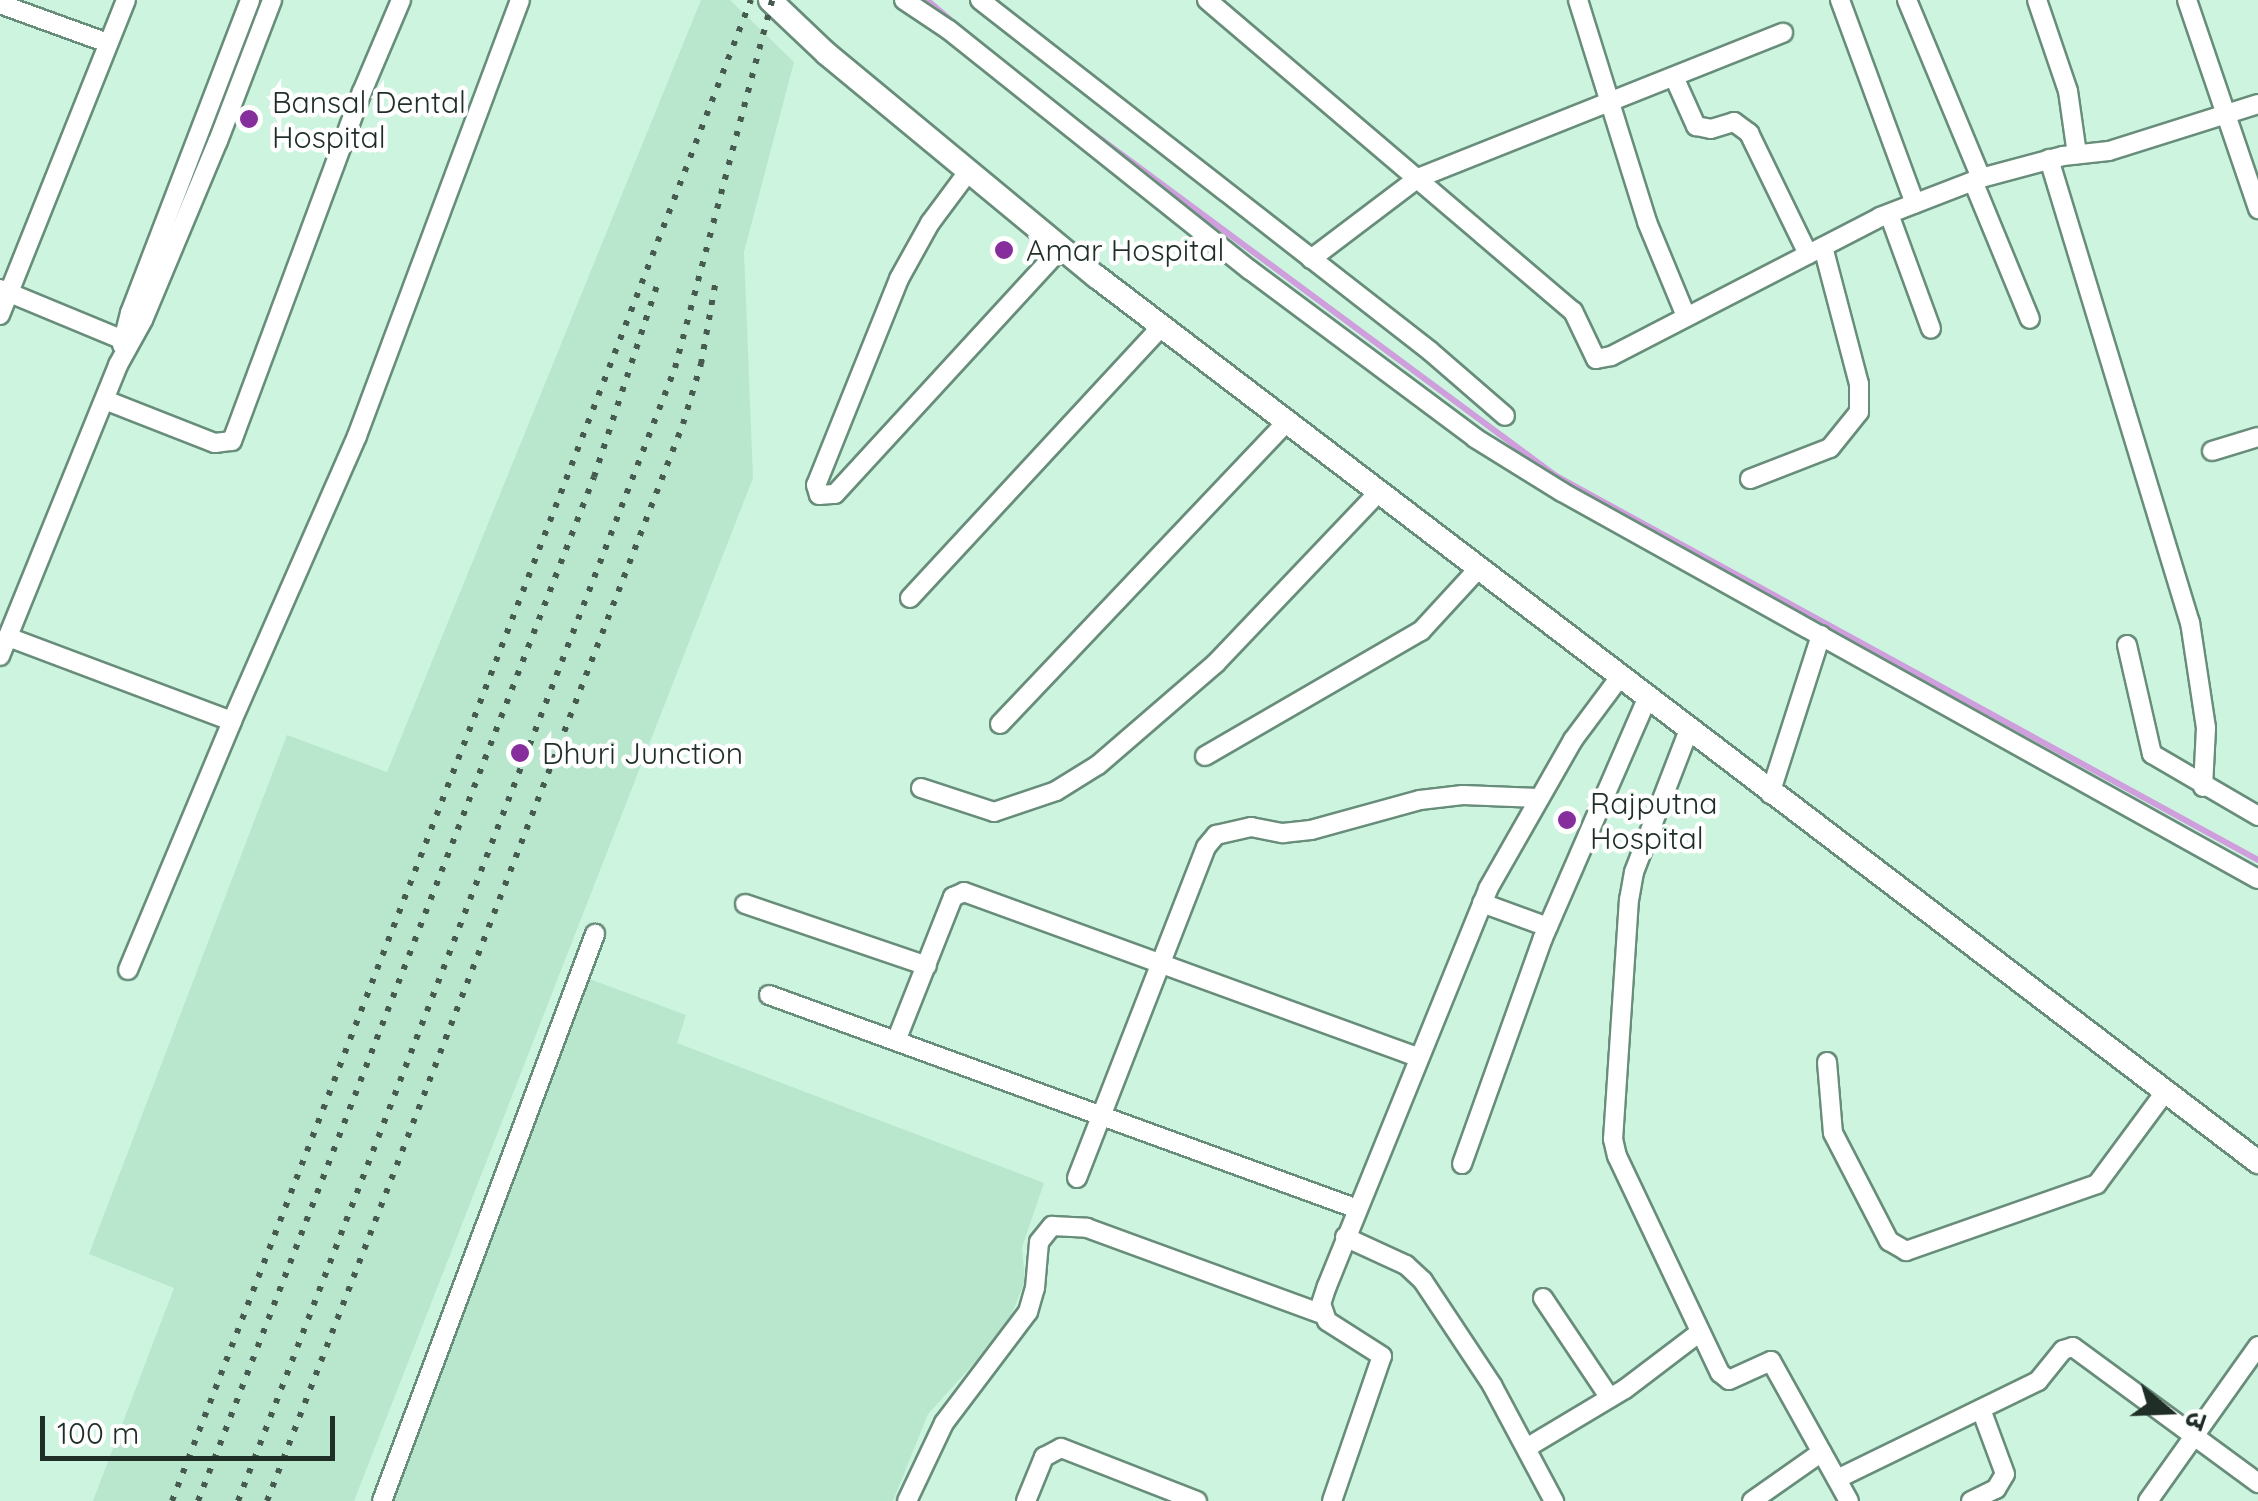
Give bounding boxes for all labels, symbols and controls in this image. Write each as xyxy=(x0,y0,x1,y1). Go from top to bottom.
place label: Bansal Dental Hospital xyxy=(272,84,466,154)
marker: Bansal Dental Hospital xyxy=(236,106,262,132)
place label: Amar Hospital xyxy=(1026,232,1224,268)
marker: Amar Hospital xyxy=(991,237,1017,263)
place label: Dhuri Junction xyxy=(542,735,743,771)
marker: Dhuri Junction xyxy=(507,740,533,766)
place label: Rajputna Hospital xyxy=(1590,785,1717,856)
marker: Rajputna Hospital xyxy=(1554,807,1580,833)
north arrow xyxy=(2118,1361,2218,1461)
scale bar xyxy=(45,1396,340,1458)
text: उ xyxy=(2178,1407,2216,1434)
text: 100 m xyxy=(57,1414,139,1452)

